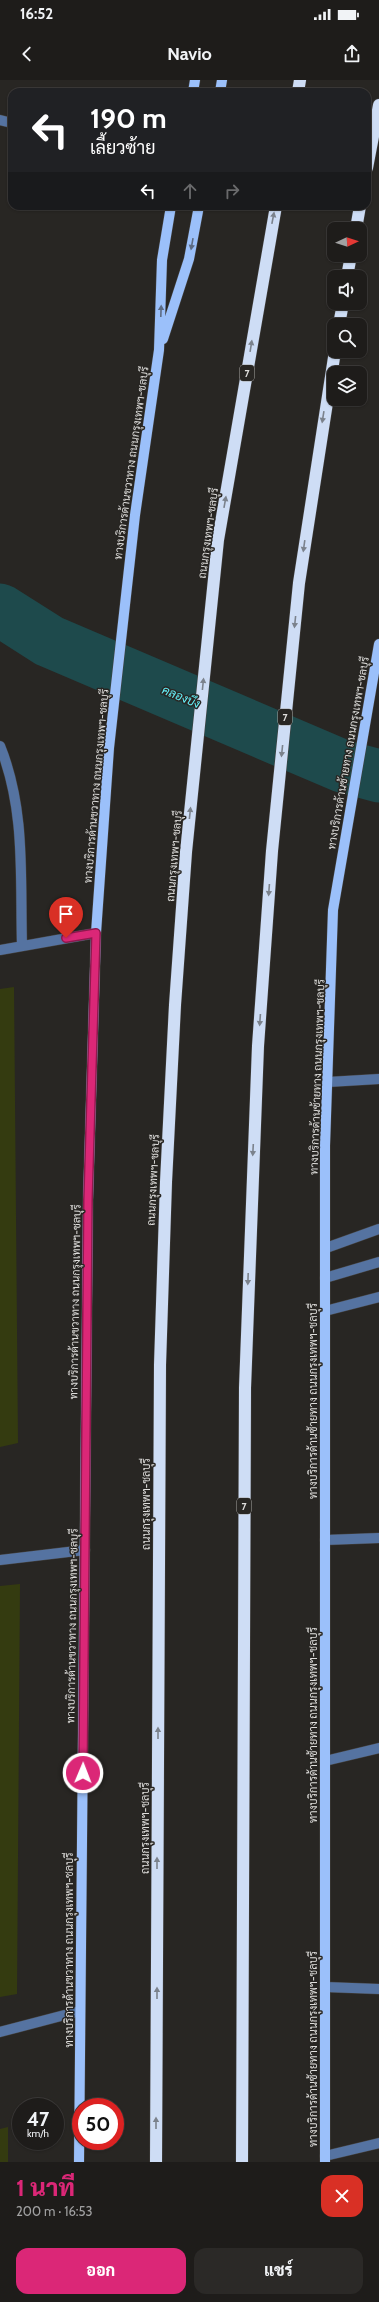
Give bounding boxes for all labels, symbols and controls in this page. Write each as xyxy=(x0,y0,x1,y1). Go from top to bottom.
text: 16:52 xyxy=(20,5,53,23)
icon: back xyxy=(16,43,38,65)
text: Navio xyxy=(167,43,212,65)
icon: share xyxy=(341,43,363,65)
text: 190 m xyxy=(90,101,166,135)
icon: left xyxy=(24,104,76,156)
text: เลี้ยวซ้าย xyxy=(90,137,156,159)
icon: left xyxy=(137,180,159,202)
icon: ahead xyxy=(179,180,201,202)
icon: right xyxy=(221,180,243,202)
one-way arrow xyxy=(271,212,277,224)
north arrow xyxy=(327,222,367,262)
map controls xyxy=(327,222,367,406)
one-way arrow xyxy=(189,238,195,251)
button: sound xyxy=(327,270,367,310)
one-way arrow xyxy=(157,305,164,317)
button: search xyxy=(327,318,367,358)
one-way arrow xyxy=(248,340,254,352)
street label: ทางบริการด้านขวาทาง ถนนกรุงเทพฯ-ชลบุรี xyxy=(110,365,153,561)
road number: 7 xyxy=(240,365,254,381)
button: layers xyxy=(327,366,367,406)
one-way arrow xyxy=(320,411,326,423)
street label: ถนนกรุงเทพฯ-ชลบุรี xyxy=(194,486,223,580)
one-way arrow xyxy=(222,496,228,508)
one-way arrow xyxy=(301,540,307,552)
one-way arrow xyxy=(292,616,298,628)
street label: ทางบริการด้านซ้ายทาง ถนนกรุงเทพฯ-ชลบุรี xyxy=(323,655,374,851)
one-way arrow xyxy=(200,678,207,690)
water label: คลองบึง xyxy=(160,682,203,711)
street label: ทางบริการด้านขวาทาง ถนนกรุงเทพฯ-ชลบุรี xyxy=(80,688,113,884)
road number: 7 xyxy=(278,709,292,725)
one-way arrow xyxy=(278,745,285,757)
one-way arrow xyxy=(187,807,193,819)
street label: ถนนกรุงเทพฯ-ชลบุรี xyxy=(162,810,187,902)
one-way arrow xyxy=(265,884,272,896)
pin xyxy=(49,897,83,938)
icon: arrive xyxy=(55,903,77,925)
street label: ทางบริการด้านซ้ายทาง ถนนกรุงเทพฯ-ชลบุรี xyxy=(306,979,329,1175)
one-way arrow xyxy=(257,1014,263,1027)
street label: ถนนกรุงเทพฯ-ชลบุรี xyxy=(143,1134,164,1226)
one-way arrow xyxy=(250,1144,257,1156)
street label: ทางบริการด้านขวาทาง ถนนกรุงเทพฯ-ชลบุรี xyxy=(65,1204,86,1400)
one-way arrow xyxy=(245,1273,251,1286)
street label: ทางบริการด้านซ้ายทาง ถนนกรุงเทพฯ-ชลบุรี xyxy=(305,1303,322,1499)
street label: ถนนกรุงเทพฯ-ชลบุรี xyxy=(138,1458,155,1550)
road number: 7 xyxy=(237,1498,251,1514)
street label: ทางบริการด้านขวาทาง ถนนกรุงเทพฯ-ชลบุรี xyxy=(62,1528,83,1724)
street label: ทางบริการด้านซ้ายทาง ถนนกรุงเทพฯ-ชลบุรี xyxy=(305,1627,322,1823)
one-way arrow xyxy=(155,1726,161,1739)
position arrow xyxy=(62,1752,104,1794)
street label: ถนนกรุงเทพฯ-ชลบุรี xyxy=(137,1782,154,1874)
street label: ทางบริการด้านขวาทาง ถนนกรุงเทพฯ-ชลบุรี xyxy=(61,1852,78,2048)
one-way arrow xyxy=(154,1856,160,1869)
street label: ทางบริการด้านซ้ายทาง ถนนกรุงเทพฯ-ชลบุรี xyxy=(305,1951,322,2147)
one-way arrow xyxy=(154,1986,160,1999)
speed limit sign: 50 xyxy=(72,2098,124,2150)
text: 47 xyxy=(27,2107,49,2131)
one-way arrow xyxy=(153,2116,159,2129)
text: km/h xyxy=(27,2127,49,2140)
text: 1 นาที xyxy=(16,2173,75,2202)
button: close xyxy=(321,2175,363,2217)
text: 200 m · 16:53 xyxy=(16,2203,93,2219)
button: ออก xyxy=(16,2248,186,2294)
button: แชร์ xyxy=(194,2248,363,2294)

